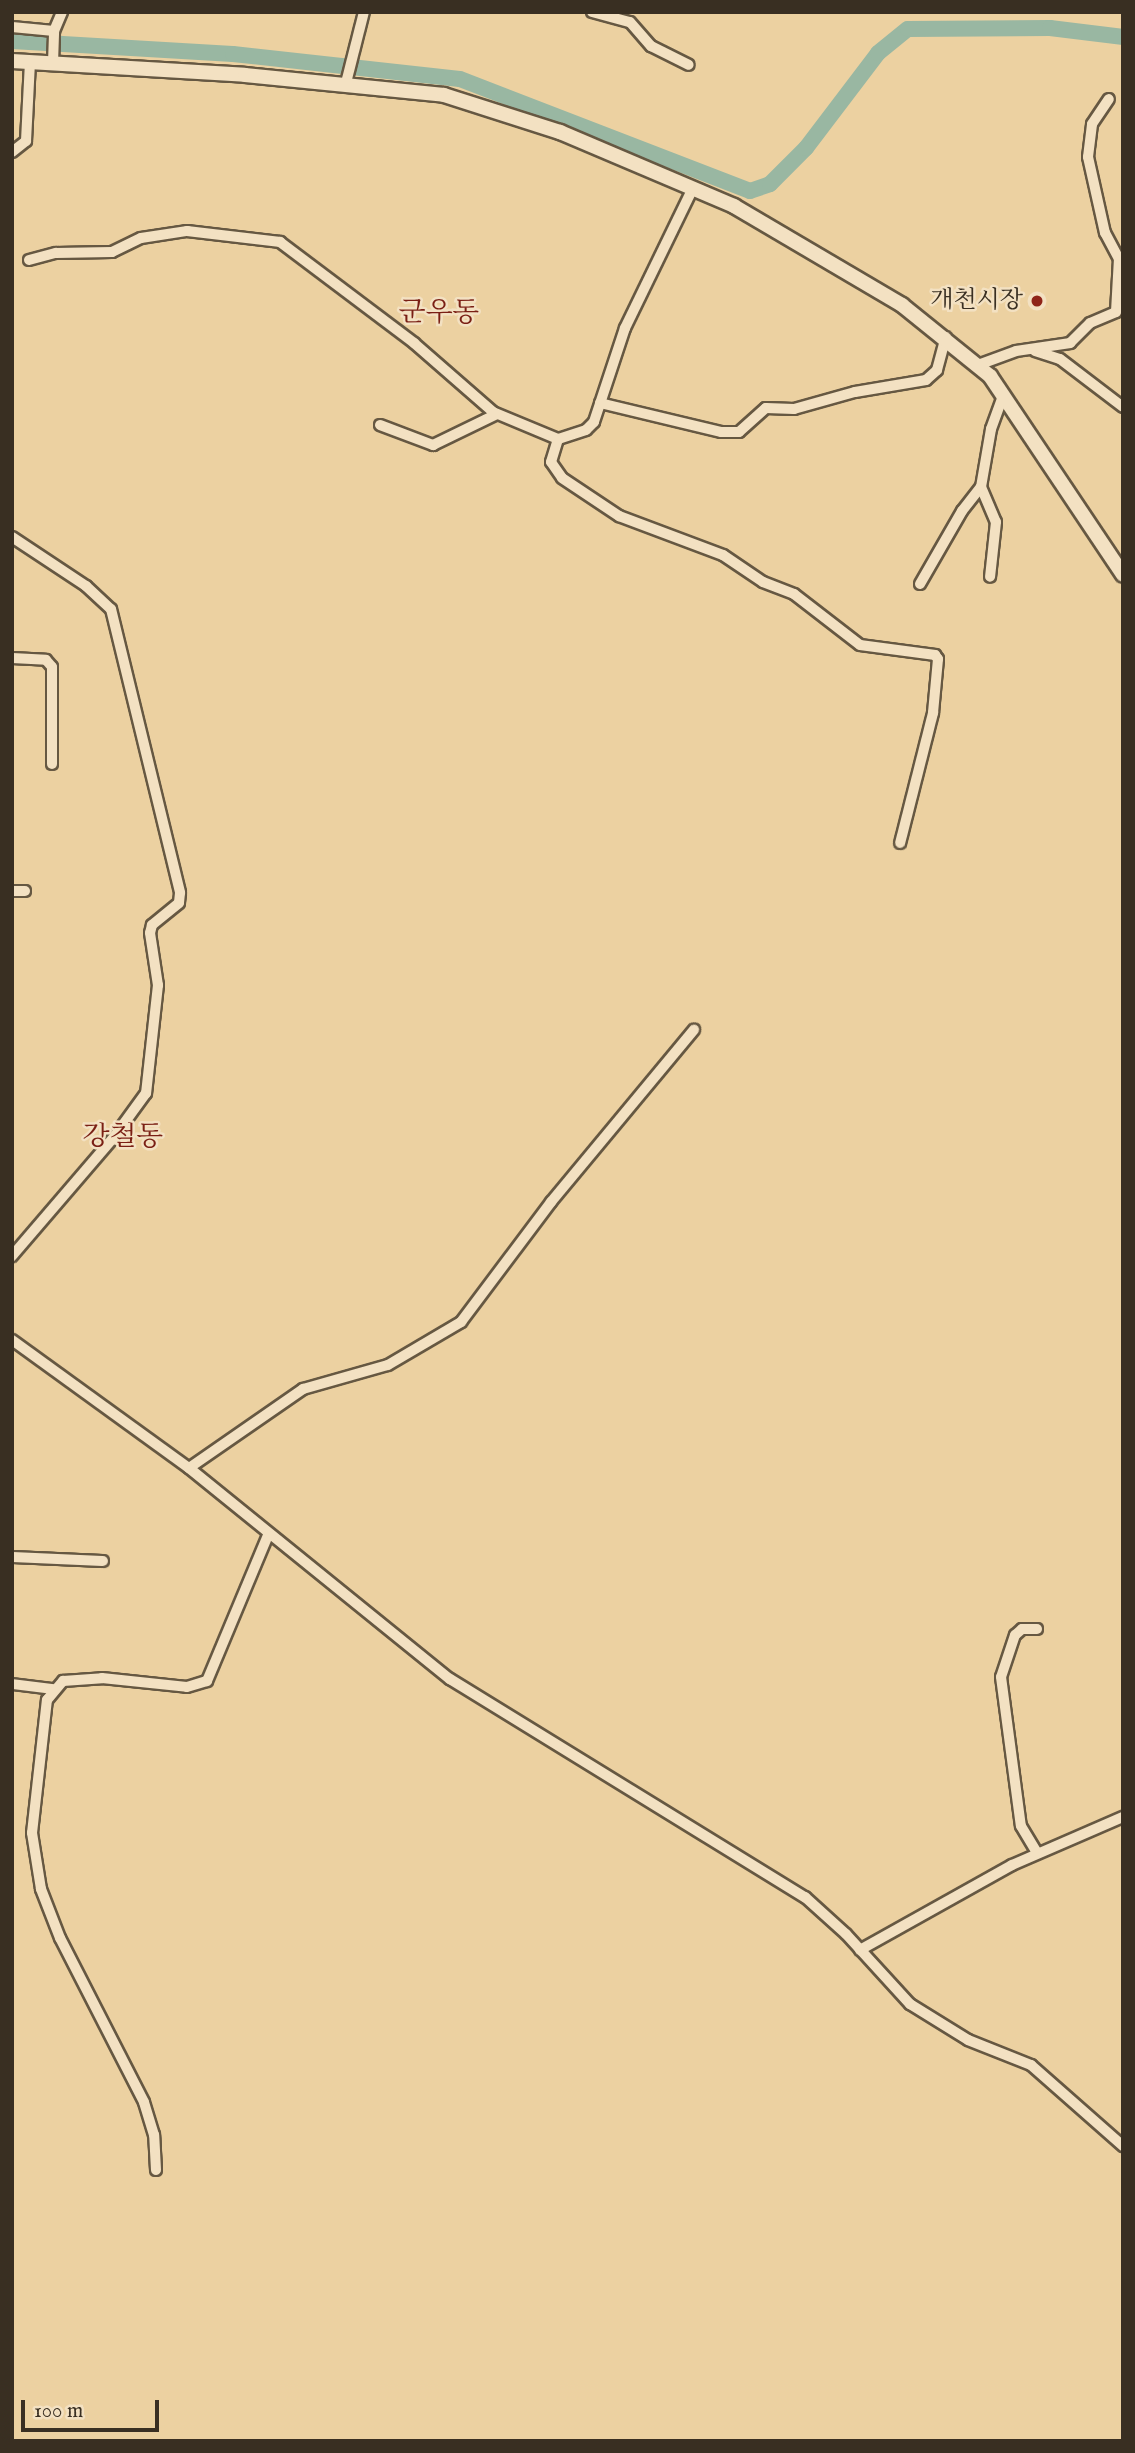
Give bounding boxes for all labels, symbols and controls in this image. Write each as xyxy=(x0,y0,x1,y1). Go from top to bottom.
place label: 개천시장 xyxy=(930,287,1023,315)
marker: 개천시장 xyxy=(1029,293,1045,309)
district label: 군우동 xyxy=(398,297,480,331)
district label: 강철동 xyxy=(82,1121,164,1155)
scale bar xyxy=(24,2386,163,2430)
text: 100 m xyxy=(34,2398,83,2425)

